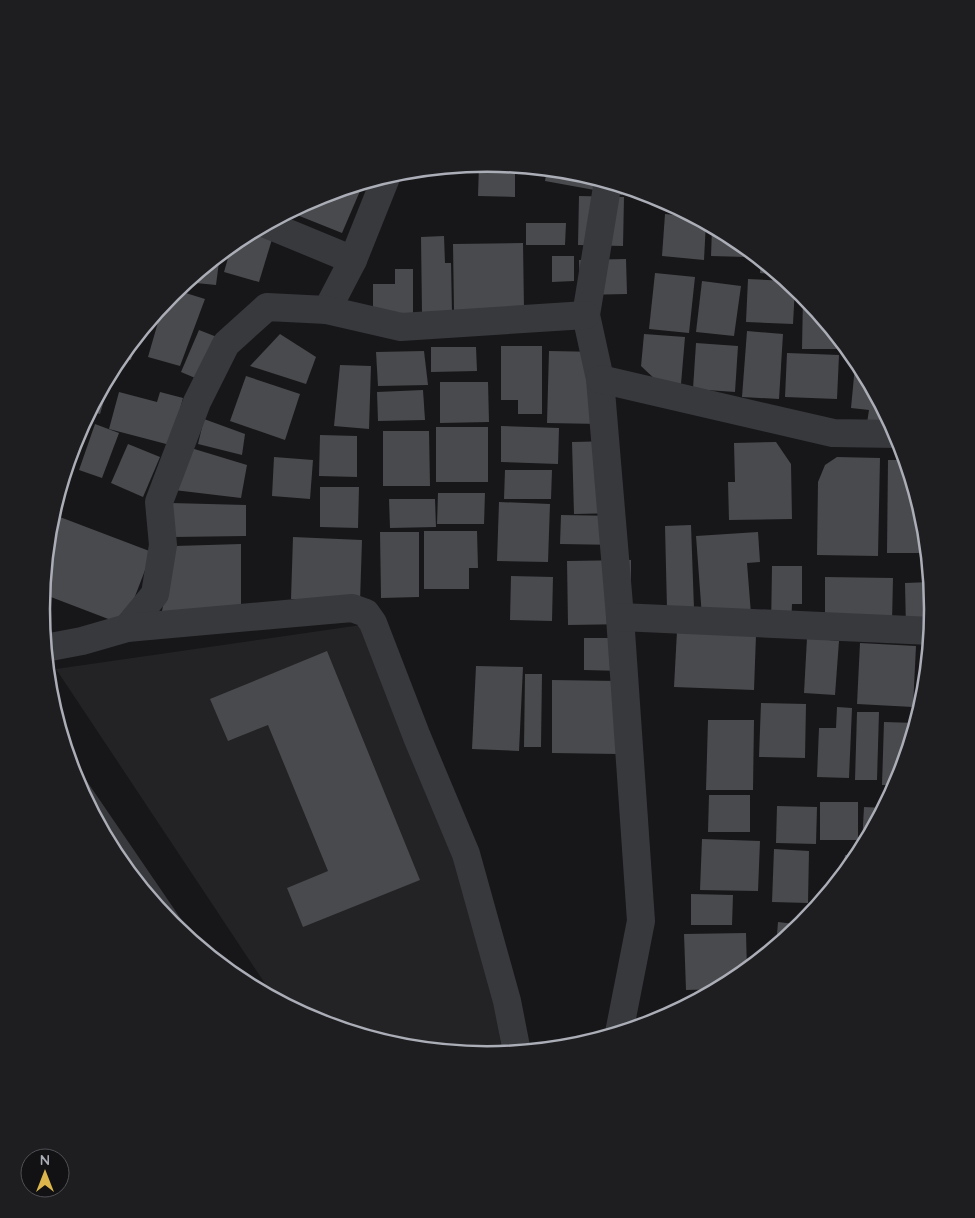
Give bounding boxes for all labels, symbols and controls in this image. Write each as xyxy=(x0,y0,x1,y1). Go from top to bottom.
north arrow xyxy=(20,1148,70,1198)
text: N xyxy=(40,1151,50,1169)

